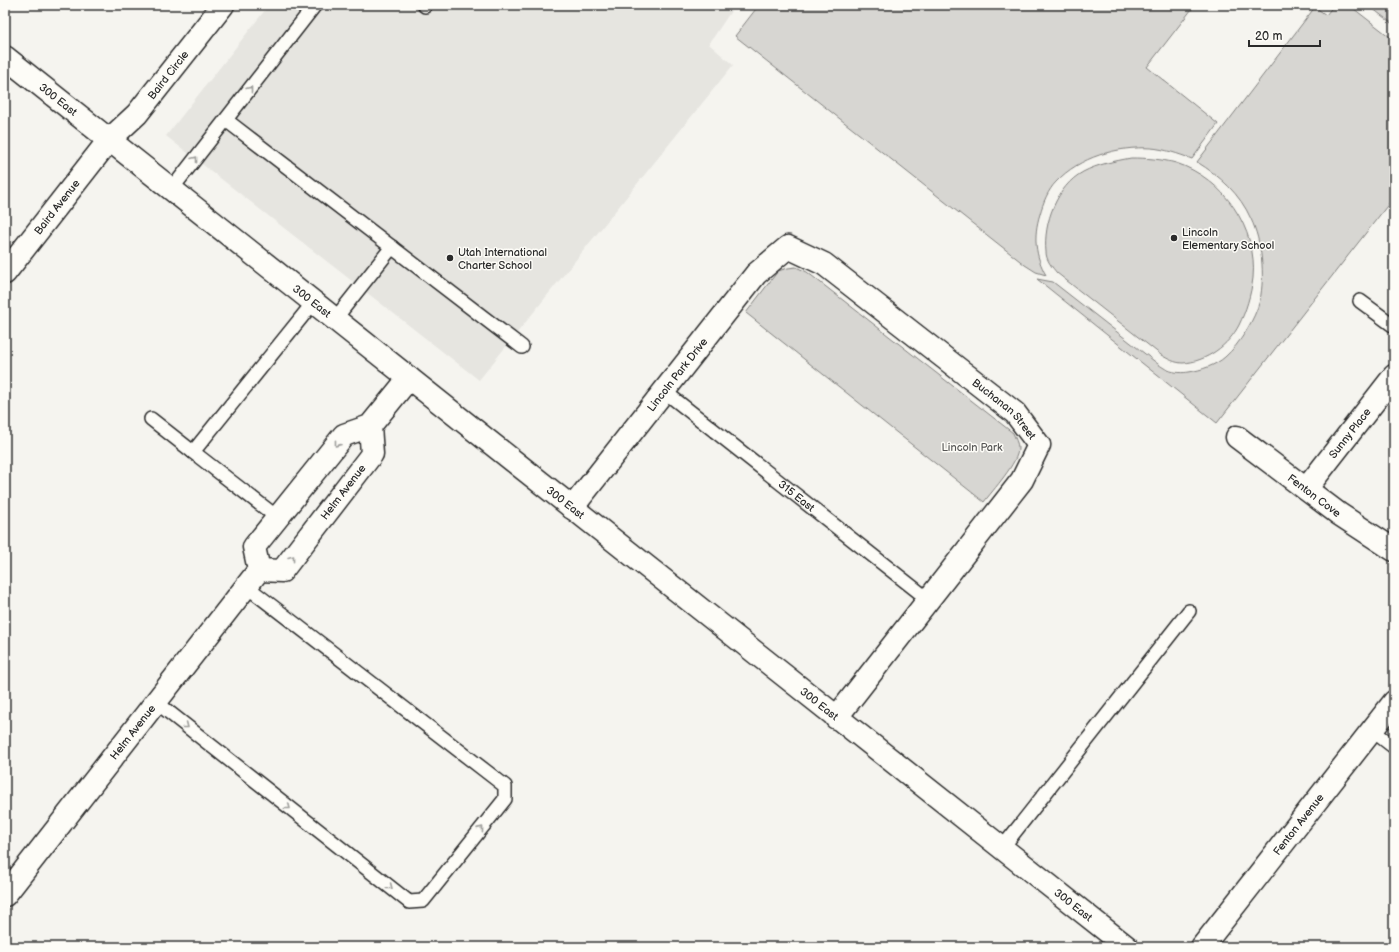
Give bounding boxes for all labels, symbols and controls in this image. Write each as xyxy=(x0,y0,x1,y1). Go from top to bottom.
scale bar xyxy=(1249,22,1320,48)
text: 20 m xyxy=(1255,29,1282,44)
street label: Baird Circle xyxy=(145,48,192,102)
street label: 300 East xyxy=(36,81,80,119)
one-way arrow xyxy=(245,86,252,93)
one-way arrow xyxy=(191,156,198,163)
street label: Baird Avenue xyxy=(32,177,83,237)
place label: Lincoln Elementary School xyxy=(1182,226,1274,252)
marker: Lincoln Elementary School xyxy=(1169,233,1179,243)
place label: Utah International Charter School xyxy=(458,246,547,272)
marker: Utah International Charter School xyxy=(445,253,455,263)
street label: 300 East xyxy=(290,282,334,321)
street label: Lincoln Park Drive xyxy=(645,335,711,414)
street label: Buchanan Street xyxy=(969,376,1039,443)
street label: Sunny Place xyxy=(1326,405,1374,461)
one-way arrow xyxy=(335,439,342,446)
park label: Lincoln Park xyxy=(942,441,1003,454)
street label: Helm Avenue xyxy=(318,462,369,522)
street label: Fenton Cove xyxy=(1285,472,1344,520)
street label: 315 East xyxy=(776,478,818,515)
street label: 300 East xyxy=(544,484,587,522)
one-way arrow xyxy=(287,555,294,562)
street label: 300 East xyxy=(797,685,841,724)
street label: Helm Avenue xyxy=(107,702,159,762)
one-way arrow xyxy=(182,722,189,729)
street label: Fenton Avenue xyxy=(1271,791,1327,858)
one-way arrow xyxy=(284,802,291,809)
one-way arrow xyxy=(476,827,483,834)
one-way arrow xyxy=(386,883,393,890)
street label: 300 East xyxy=(1051,886,1095,925)

